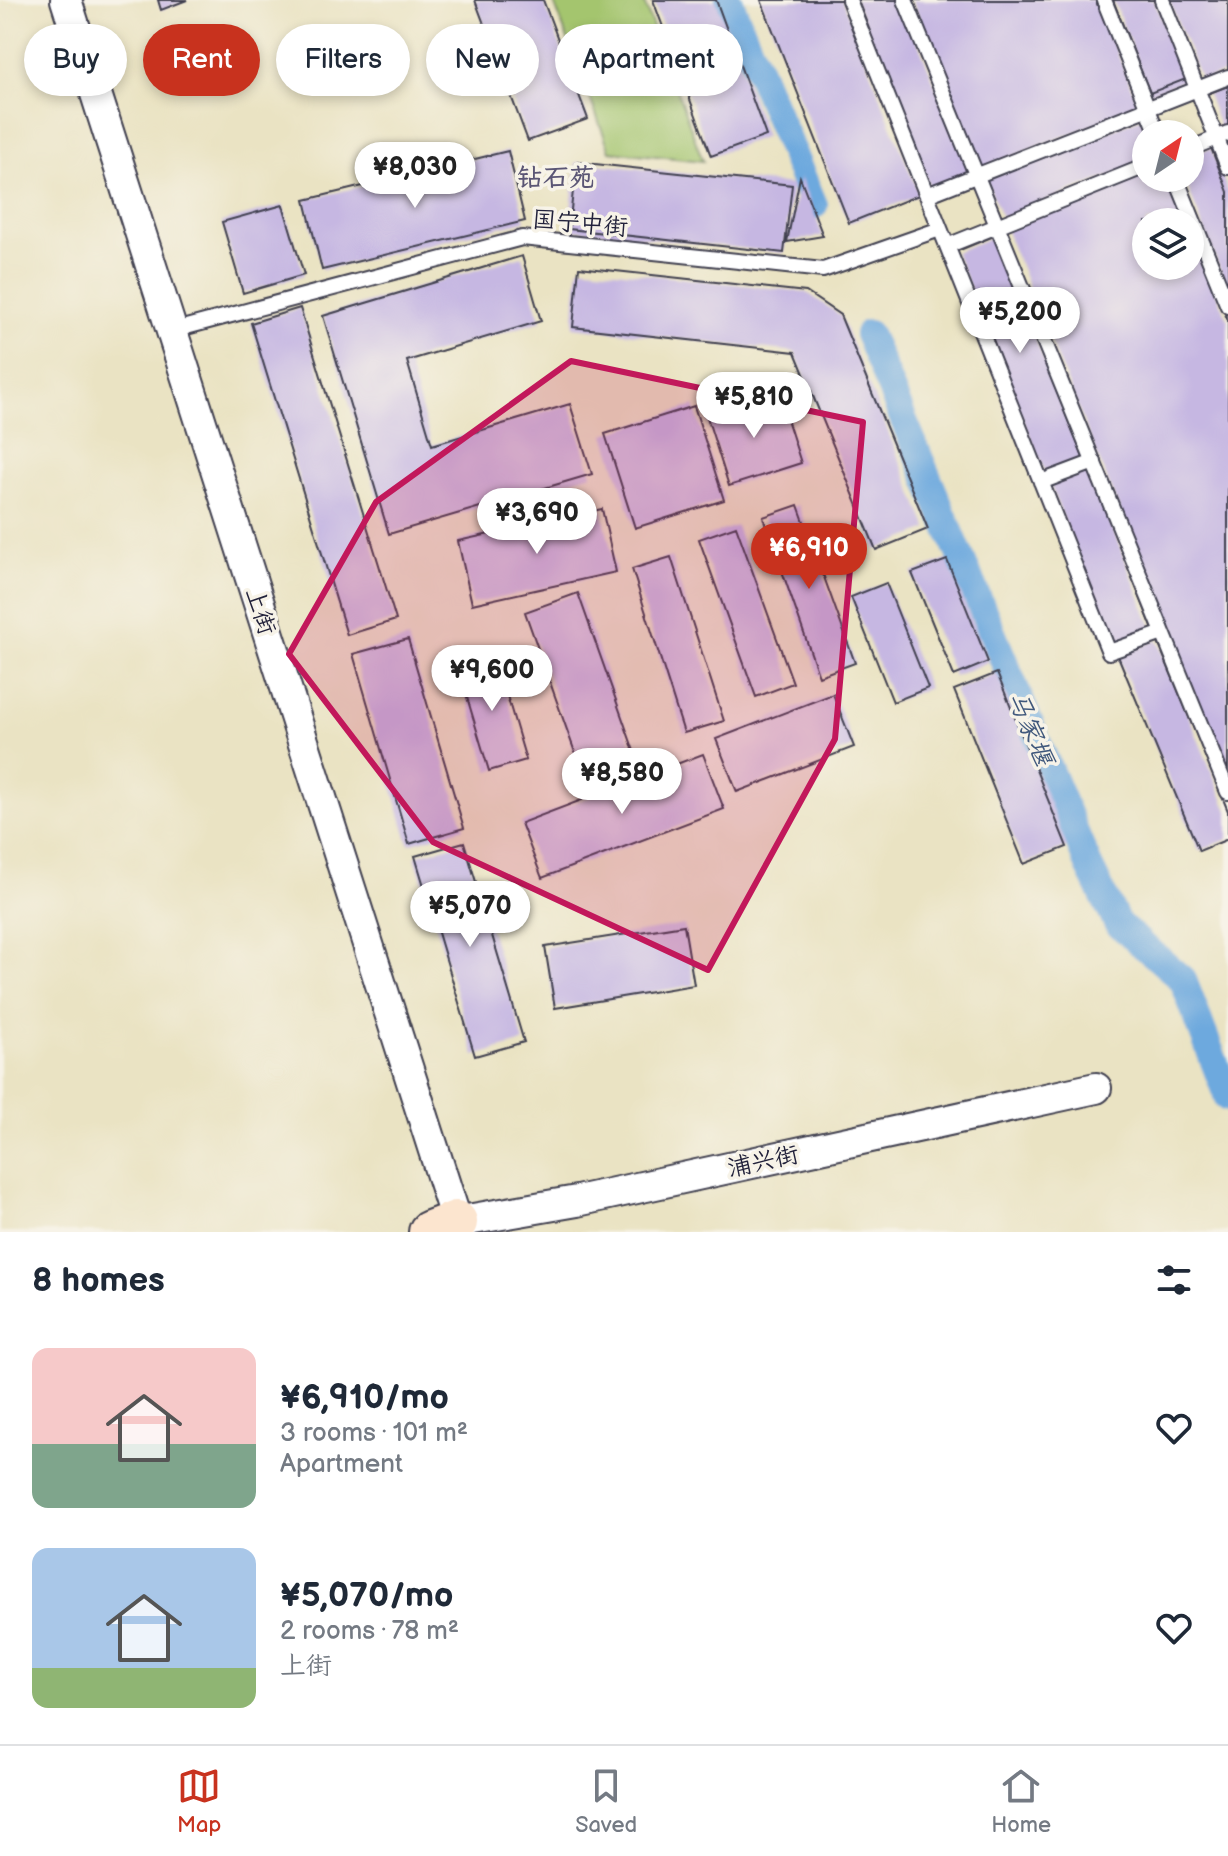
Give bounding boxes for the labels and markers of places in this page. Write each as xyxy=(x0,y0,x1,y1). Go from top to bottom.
pin: ¥8,030 xyxy=(350,142,480,210)
pin: ¥5,200 xyxy=(955,287,1085,355)
pin: ¥5,810 xyxy=(689,372,819,440)
pin: ¥3,690 xyxy=(472,488,602,556)
pin: ¥6,910 xyxy=(744,523,874,591)
pin: ¥9,600 xyxy=(427,645,557,713)
pin: ¥8,580 xyxy=(557,748,687,816)
pin: ¥5,070 xyxy=(405,881,535,949)

